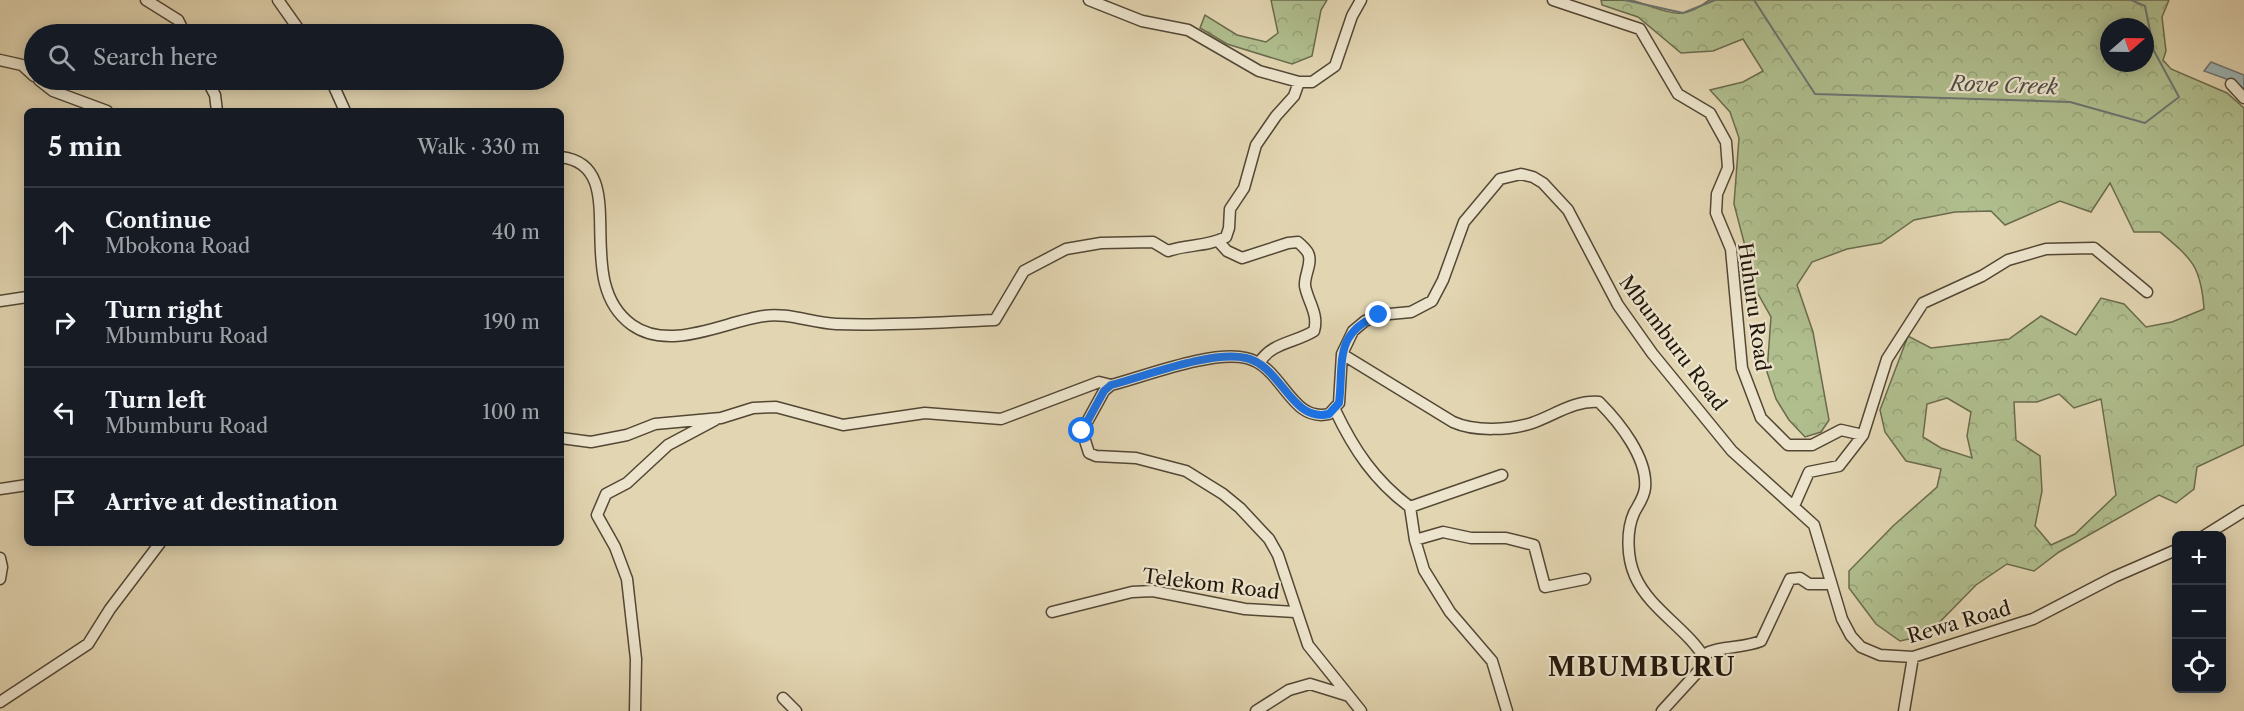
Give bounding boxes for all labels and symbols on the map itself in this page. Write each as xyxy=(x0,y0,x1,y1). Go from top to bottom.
north arrow xyxy=(2100,18,2154,72)
water label: Rove Creek xyxy=(1948,71,2058,99)
street label: Huhuru Road xyxy=(1733,241,1775,373)
street label: Mbumburu Road xyxy=(1614,271,1732,415)
route end xyxy=(1365,301,1391,327)
route start xyxy=(1068,417,1094,443)
street label: Telekom Road xyxy=(1141,564,1281,604)
street label: Rewa Road xyxy=(1905,596,2013,648)
district label: MBUMBURU xyxy=(1548,651,1736,683)

